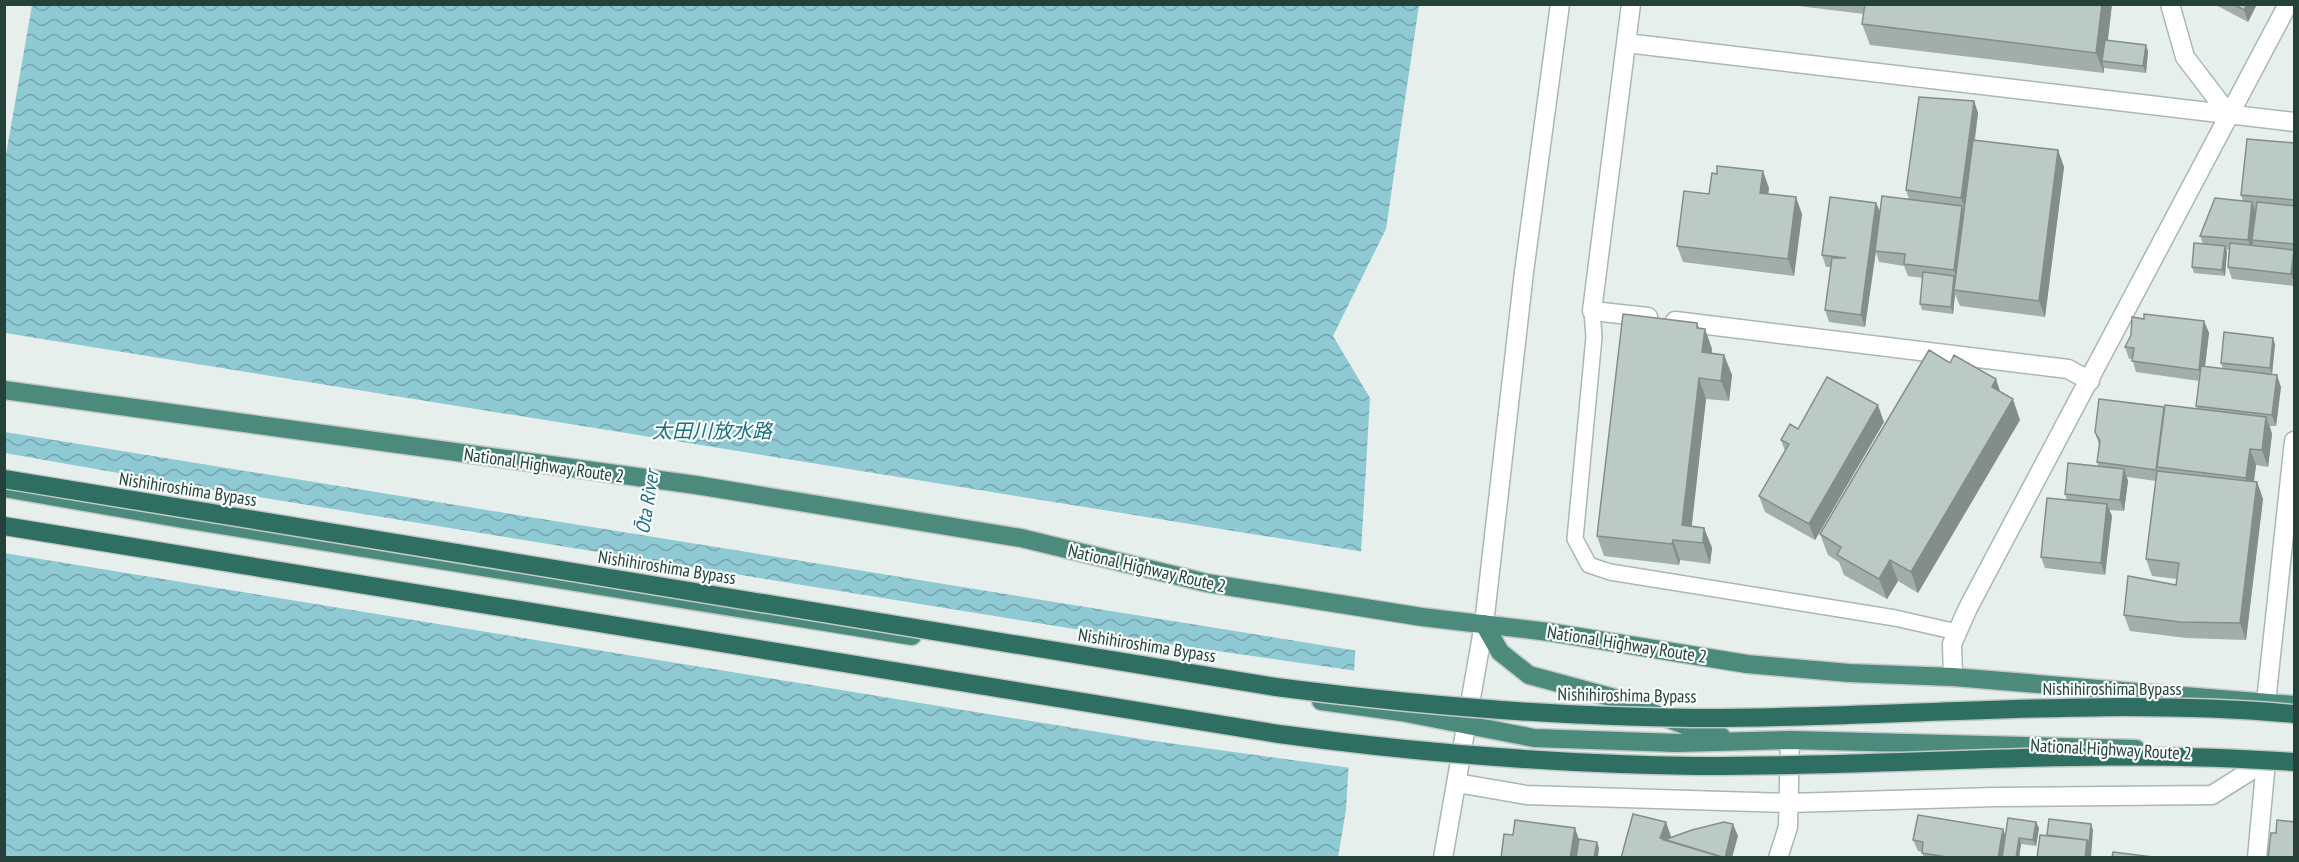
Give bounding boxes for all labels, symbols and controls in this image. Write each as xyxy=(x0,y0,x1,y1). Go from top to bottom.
water label: 太田川放水路 xyxy=(652,418,774,444)
street label: National Highway Route 2 xyxy=(462,442,626,488)
water label: Ōta River xyxy=(629,466,665,536)
street label: Nishihiroshima Bypass xyxy=(117,467,259,511)
street label: National Highway Route 2 xyxy=(1066,539,1228,597)
street label: Nishihiroshima Bypass xyxy=(596,545,738,589)
street label: National Highway Route 2 xyxy=(1545,620,1709,668)
street label: Nishihiroshima Bypass xyxy=(1076,623,1218,667)
street label: Nishihiroshima Bypass xyxy=(2042,677,2182,700)
street label: Nishihiroshima Bypass xyxy=(1557,682,1697,708)
street label: National Highway Route 2 xyxy=(2030,733,2192,765)

